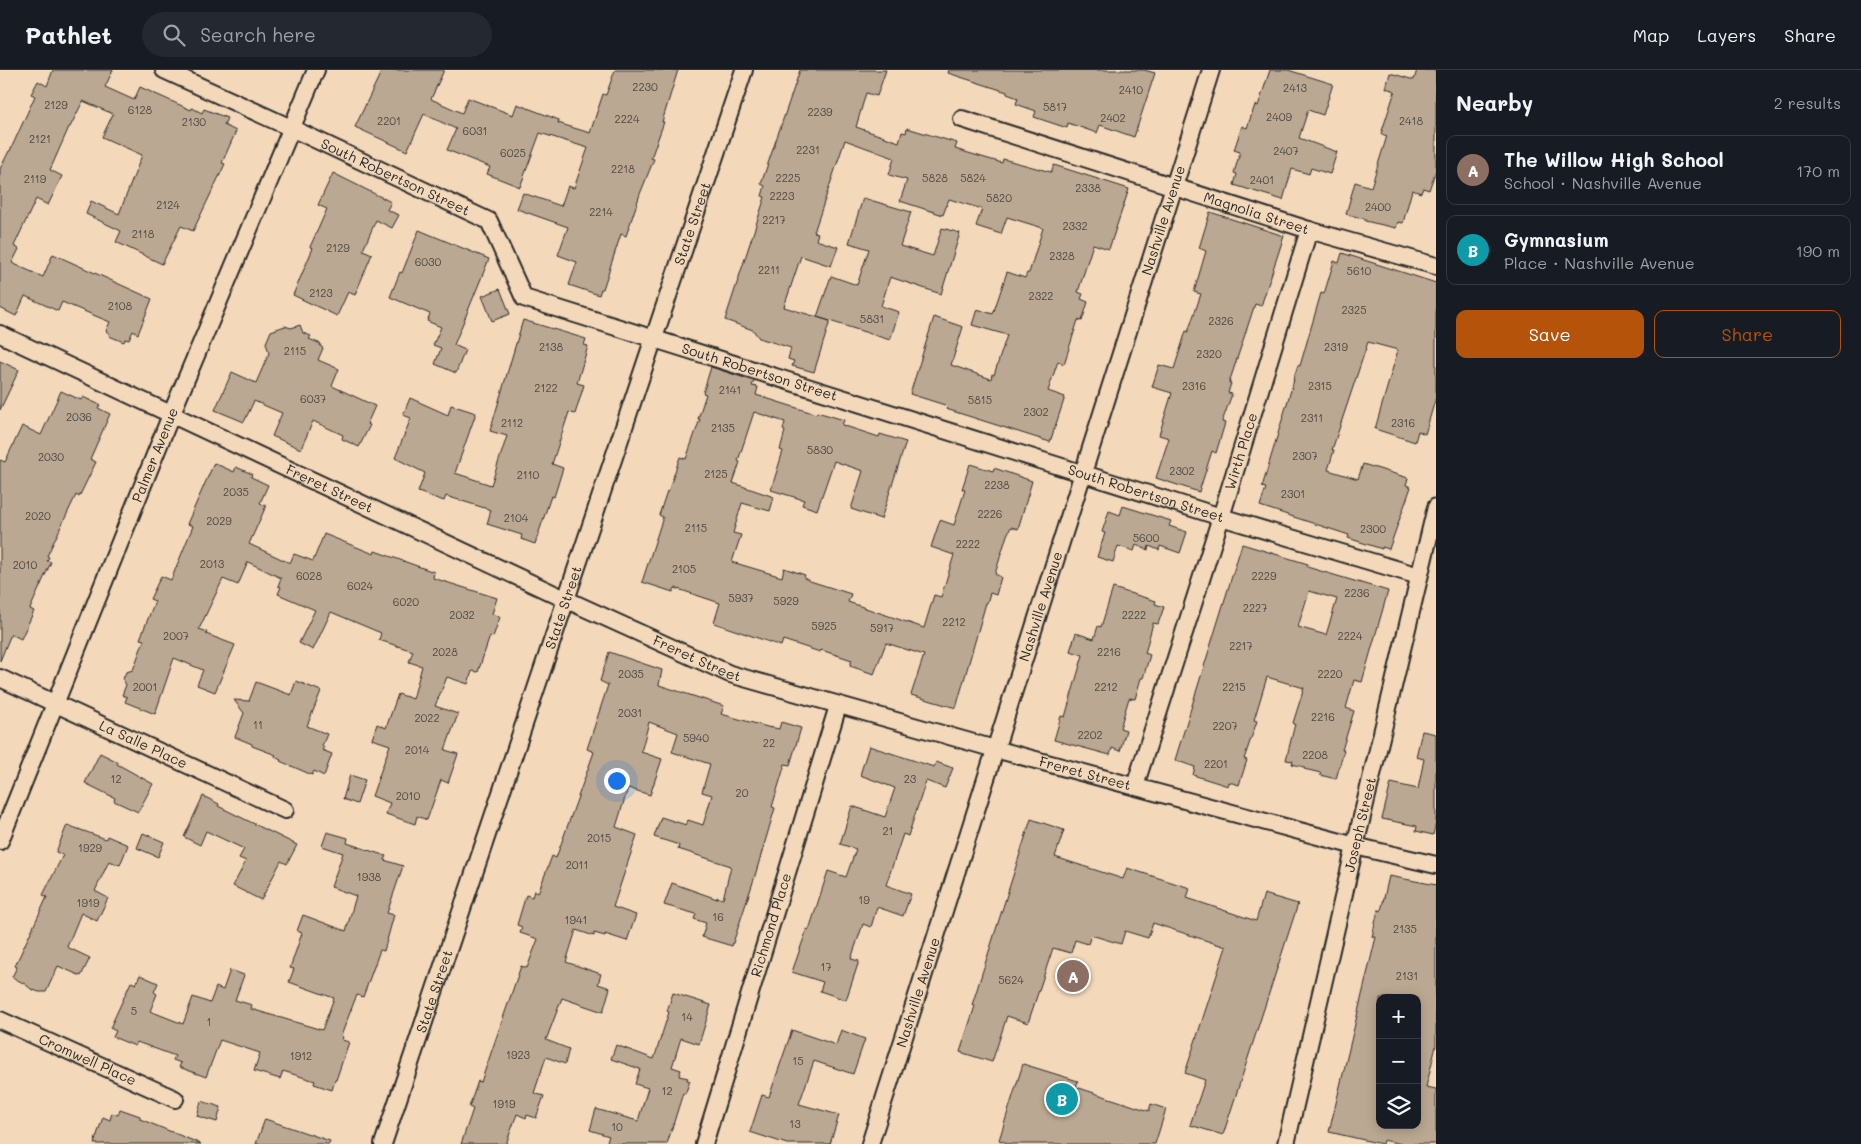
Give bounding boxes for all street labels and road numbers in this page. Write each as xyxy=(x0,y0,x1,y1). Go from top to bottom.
street label: South Robertson Street xyxy=(318,133,473,220)
street label: Nashville Avenue xyxy=(1136,163,1189,278)
street label: State Street xyxy=(669,179,715,268)
street label: Magnolia Street xyxy=(1201,187,1312,238)
street label: South Robertson Street xyxy=(679,338,840,405)
street label: Palmer Avenue xyxy=(127,404,182,505)
street label: Wirth Place xyxy=(1220,410,1261,492)
street label: Freret Street xyxy=(283,459,377,517)
street label: South Robertson Street xyxy=(1066,460,1227,526)
street label: Nashville Avenue xyxy=(1014,549,1067,664)
street label: State Street xyxy=(540,563,586,651)
street label: Freret Street xyxy=(650,630,743,686)
street label: La Salle Place xyxy=(96,715,191,773)
street label: Freret Street xyxy=(1037,751,1133,794)
street label: Joseph Street xyxy=(1339,775,1380,874)
street label: Richmond Place xyxy=(746,871,795,979)
street label: Nashville Avenue xyxy=(891,935,944,1050)
street label: State Street xyxy=(411,947,457,1035)
street label: Cromwell Place xyxy=(36,1029,140,1089)

